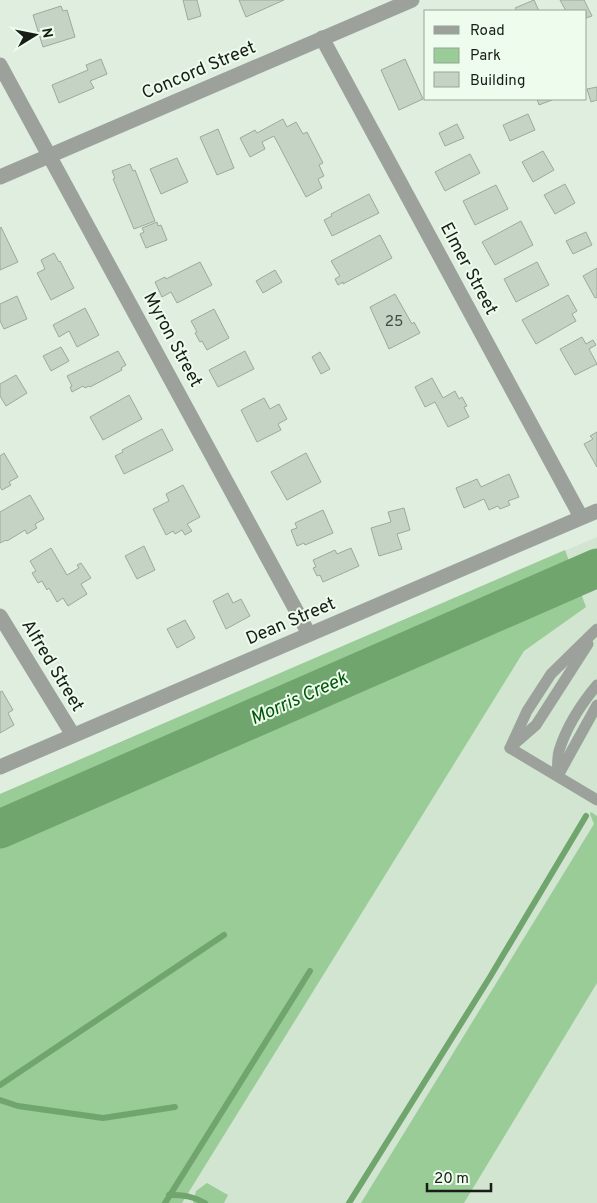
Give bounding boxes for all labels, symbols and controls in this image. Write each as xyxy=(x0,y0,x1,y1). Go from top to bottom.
north arrow xyxy=(10,10,60,60)
legend xyxy=(424,10,587,100)
text: Road xyxy=(470,22,505,41)
text: N xyxy=(37,27,56,39)
street label: Concord Street xyxy=(139,37,259,105)
text: Park xyxy=(470,47,501,66)
text: Building xyxy=(470,72,525,91)
street label: Elmer Street xyxy=(434,219,502,319)
street label: Myron Street xyxy=(137,288,207,392)
house number: 25 xyxy=(385,313,403,332)
street label: Dean Street xyxy=(243,593,339,651)
street label: Alfred Street xyxy=(16,616,88,716)
water label: Morris Creek xyxy=(247,667,352,731)
scale bar xyxy=(427,1160,491,1192)
text: 20 m xyxy=(434,1170,469,1189)

